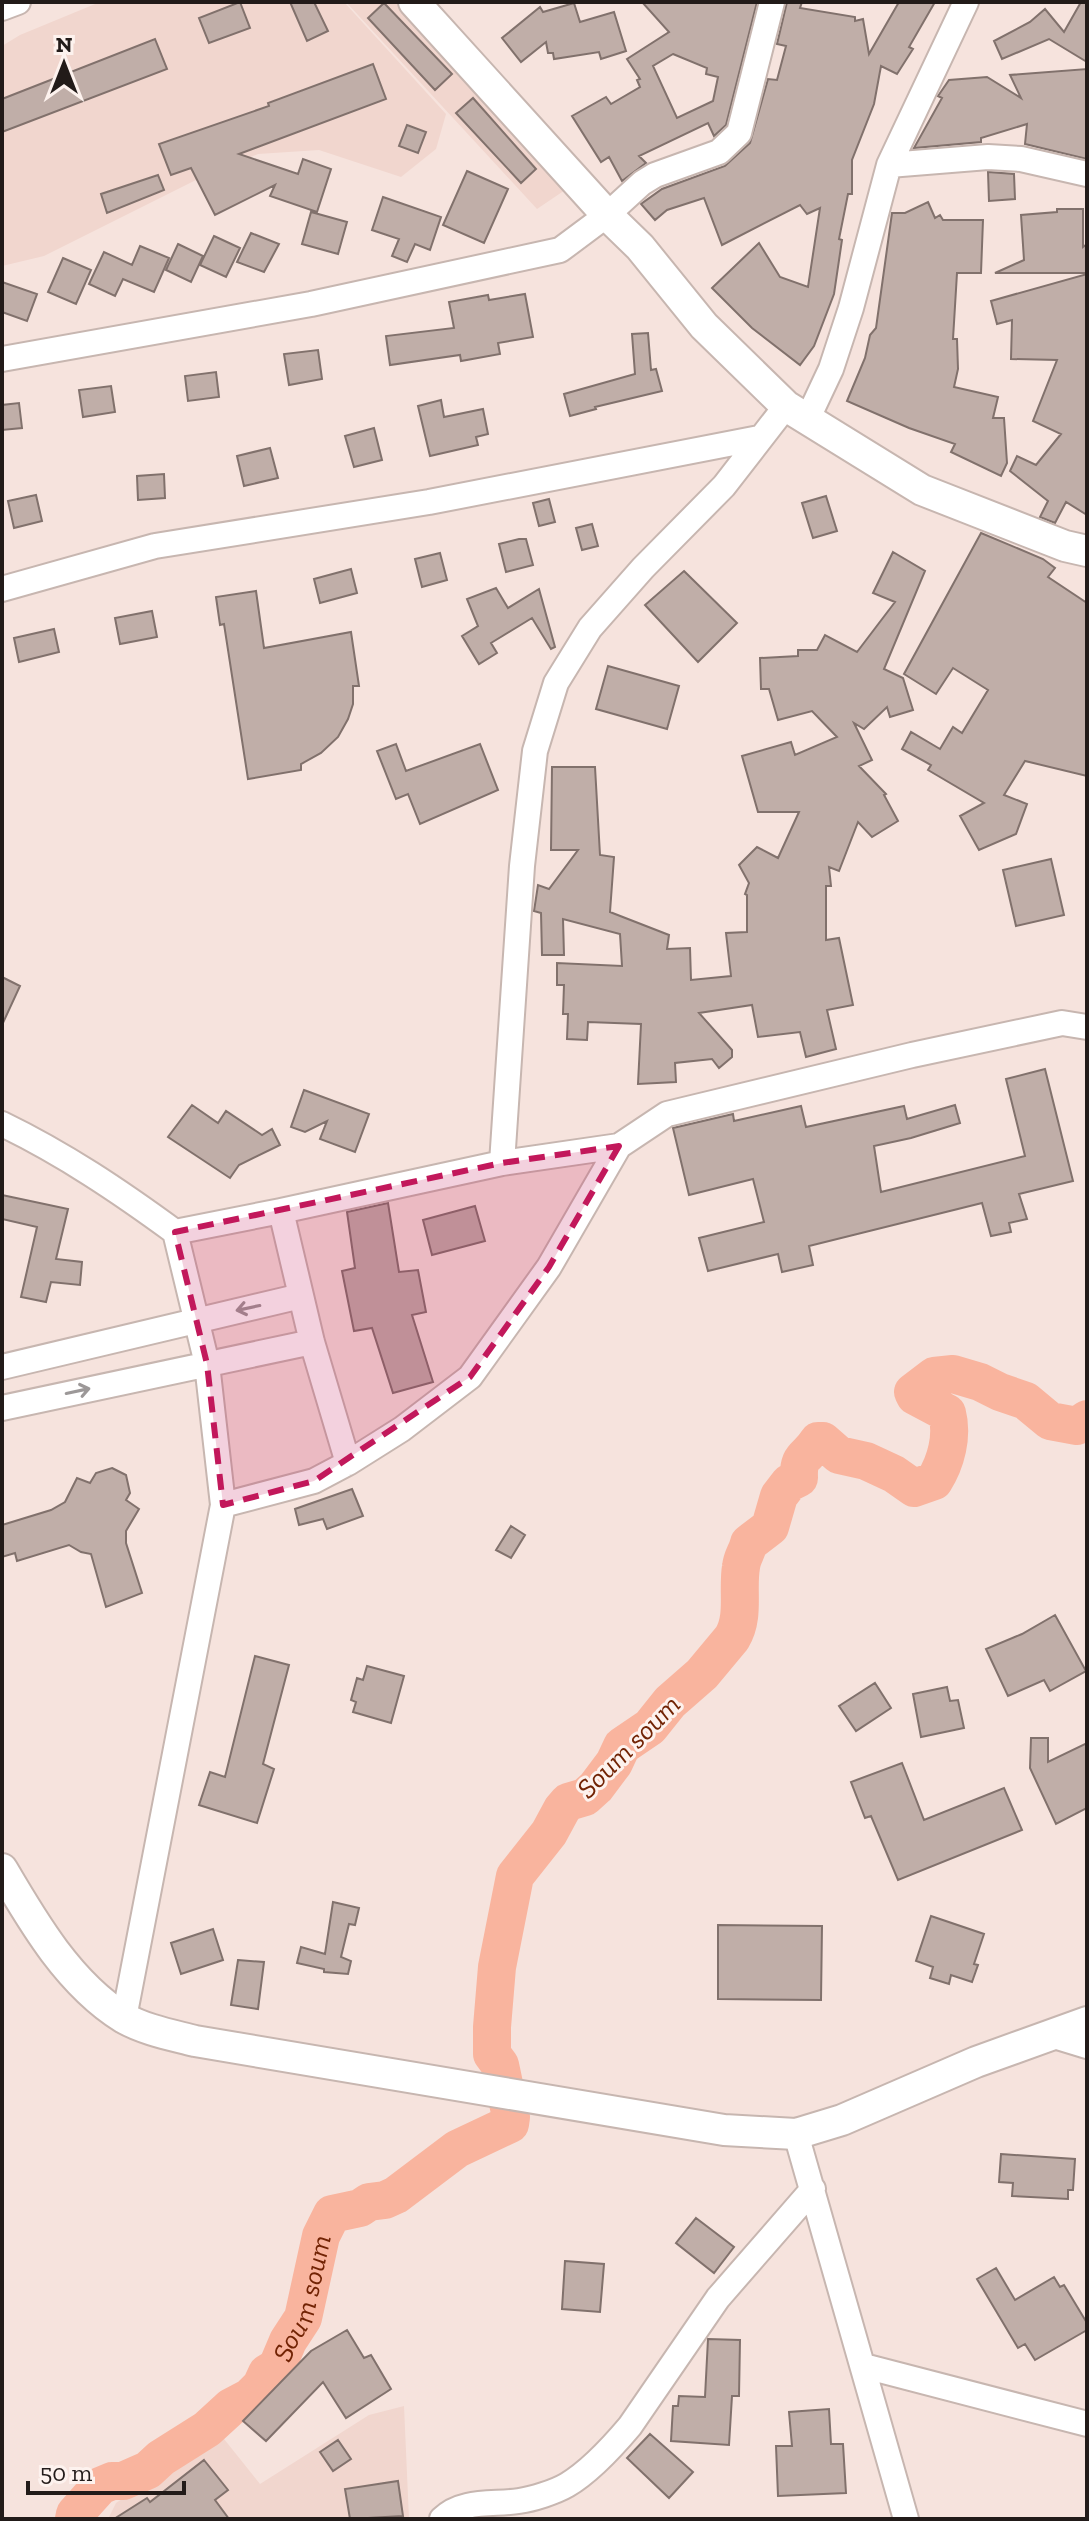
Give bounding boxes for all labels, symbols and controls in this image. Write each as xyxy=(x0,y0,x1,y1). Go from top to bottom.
north arrow xyxy=(24,24,104,104)
text: N xyxy=(56,31,73,58)
one-way arrow xyxy=(236,1301,262,1316)
one-way arrow xyxy=(65,1383,91,1398)
water label: Soum soum xyxy=(570,1688,687,1805)
water label: Soum soum xyxy=(265,2232,338,2366)
scale bar xyxy=(28,2445,184,2495)
text: 50 m xyxy=(40,2458,93,2487)

